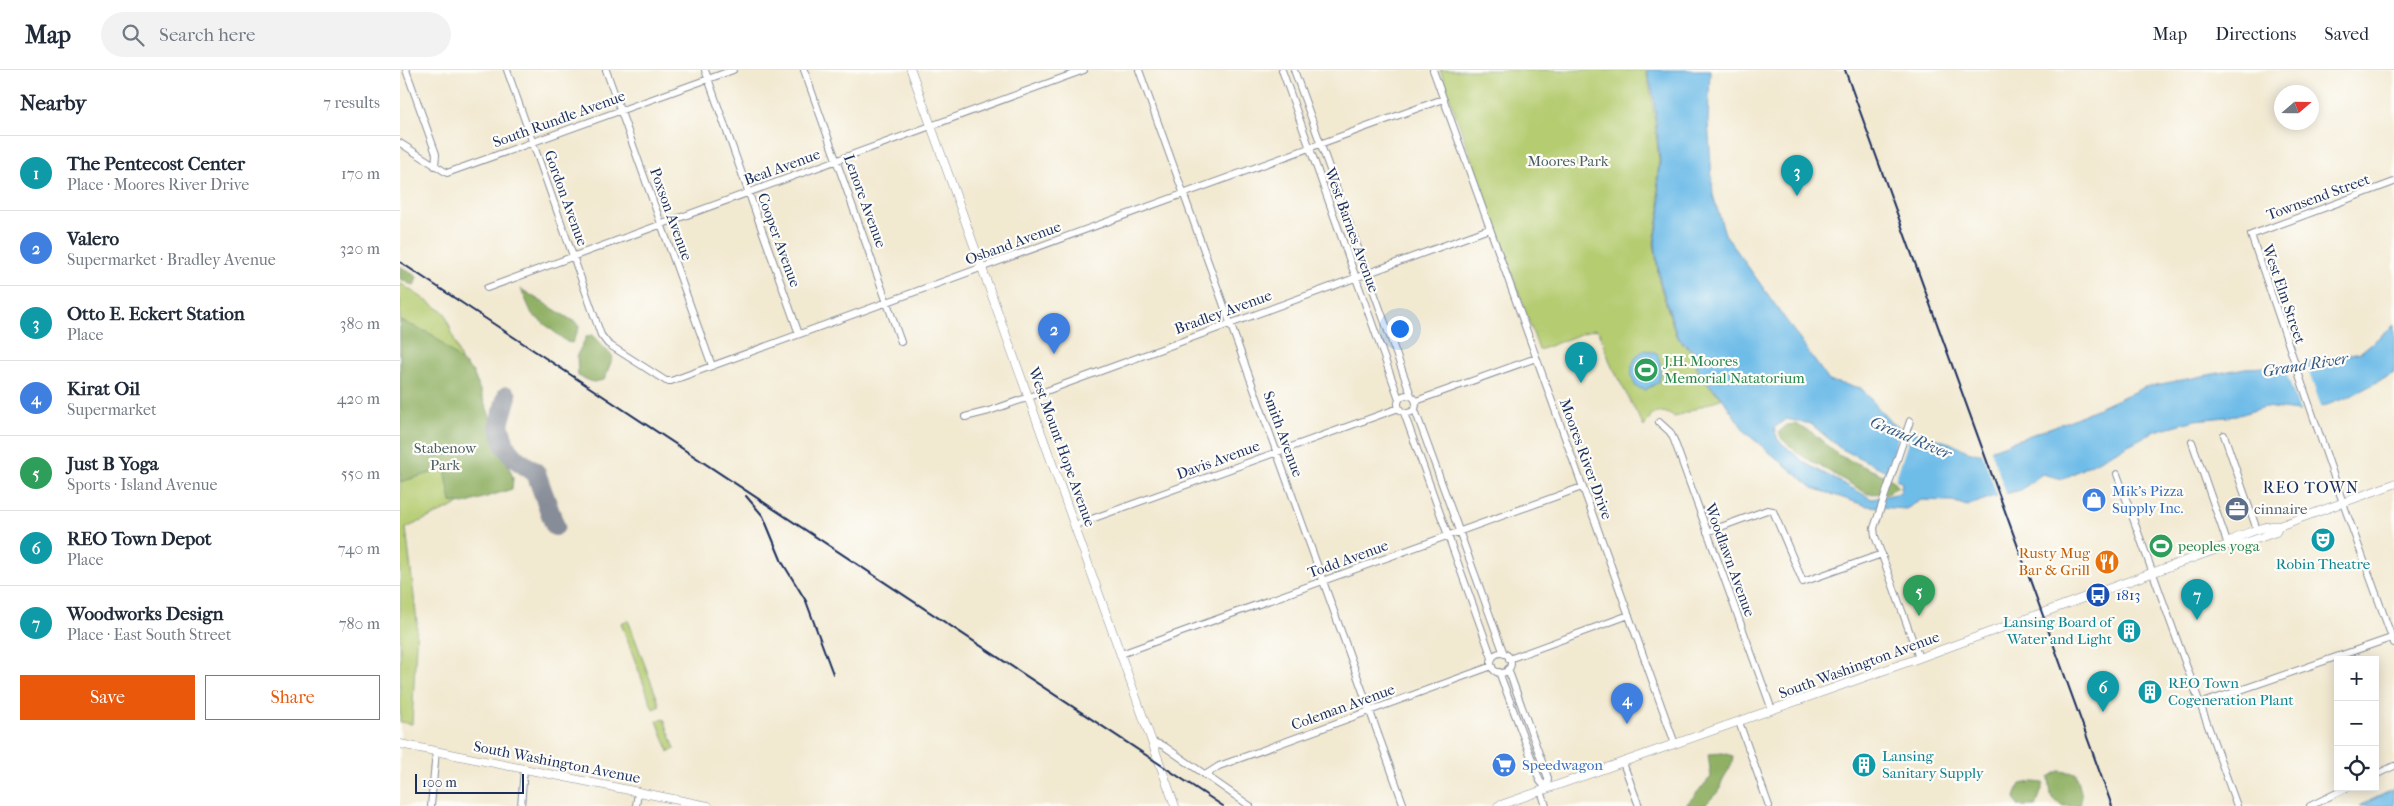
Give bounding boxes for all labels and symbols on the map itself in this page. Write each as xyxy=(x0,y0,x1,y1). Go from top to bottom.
north arrow xyxy=(2274,85,2319,130)
street label: South Rundle Avenue xyxy=(490,86,628,151)
street label: Beal Avenue xyxy=(741,145,823,189)
street label: Gordon Avenue xyxy=(540,148,592,249)
street label: Lenore Avenue xyxy=(840,152,890,251)
park label: Moores Park xyxy=(1528,152,1609,170)
pin: 3 xyxy=(1781,155,1813,196)
street label: West Barnes Avenue xyxy=(1321,164,1383,295)
street label: Poxson Avenue xyxy=(646,165,696,263)
street label: Townsend Street xyxy=(2264,170,2373,224)
street label: Cooper Avenue xyxy=(754,190,805,290)
street label: Osband Avenue xyxy=(963,217,1064,269)
street label: West Elm Street xyxy=(2258,241,2310,347)
street label: Bradley Avenue xyxy=(1172,286,1275,338)
pin: 2 xyxy=(1038,313,1070,354)
your location xyxy=(1387,316,1413,342)
pin: 1 xyxy=(1565,342,1597,383)
water label: Grand River xyxy=(2261,348,2351,381)
place label: J.H. Moores Memorial Natatorium xyxy=(1663,352,1805,387)
sports icon: J.H. Moores Memorial Natatorium xyxy=(1633,357,1659,383)
street label: West Mount Hope Avenue xyxy=(1024,364,1099,530)
street label: Smith Avenue xyxy=(1259,389,1307,480)
street label: Moores River Drive xyxy=(1556,396,1616,522)
water label: Grand River xyxy=(1867,412,1956,464)
street label: Davis Avenue xyxy=(1174,436,1263,483)
park label: Stabenow Park xyxy=(414,439,477,474)
district label: REO TOWN xyxy=(2263,478,2359,497)
place label: Mik's Pizza Supply Inc. xyxy=(2112,482,2184,517)
shop icon: Mik's Pizza Supply Inc. xyxy=(2081,487,2107,513)
office icon: cinnaire xyxy=(2224,496,2250,522)
street label: Woodlawn Avenue xyxy=(1701,500,1759,620)
place label: cinnaire xyxy=(2254,500,2308,518)
theatre icon: Robin Theatre xyxy=(2310,527,2336,553)
sports icon: peoples yoga xyxy=(2148,533,2174,559)
street label: Todd Avenue xyxy=(1305,536,1391,582)
place label: peoples yoga xyxy=(2177,537,2261,555)
place label: Rusty Mug Bar & Grill xyxy=(2018,544,2091,579)
restaurant icon: Rusty Mug Bar & Grill xyxy=(2094,549,2120,575)
place label: Robin Theatre xyxy=(2276,555,2371,573)
pin: 5 xyxy=(1903,575,1935,616)
pin: 7 xyxy=(2181,579,2213,620)
bus stop icon: 1813 xyxy=(2085,582,2111,608)
place label: 1813 xyxy=(2116,586,2140,604)
place label: Lansing Board of Water and Light xyxy=(2003,613,2115,648)
building icon: Lansing Board of Water and Light xyxy=(2116,618,2142,644)
street label: South Washington Avenue xyxy=(1776,627,1942,702)
pin: 6 xyxy=(2087,671,2119,712)
place label: REO Town Cogeneration Plant xyxy=(2168,674,2294,709)
building icon: REO Town Cogeneration Plant xyxy=(2137,679,2163,705)
street label: Coleman Avenue xyxy=(1289,680,1398,734)
pin: 4 xyxy=(1611,683,1643,724)
street label: South Washington Avenue xyxy=(472,737,643,787)
place label: Lansing Sanitary Supply xyxy=(1882,747,1985,782)
supermarket icon: Speedwagon xyxy=(1491,752,1517,778)
building icon: Lansing Sanitary Supply xyxy=(1851,752,1877,778)
place label: Speedwagon xyxy=(1522,756,1603,774)
scale bar xyxy=(415,771,524,794)

